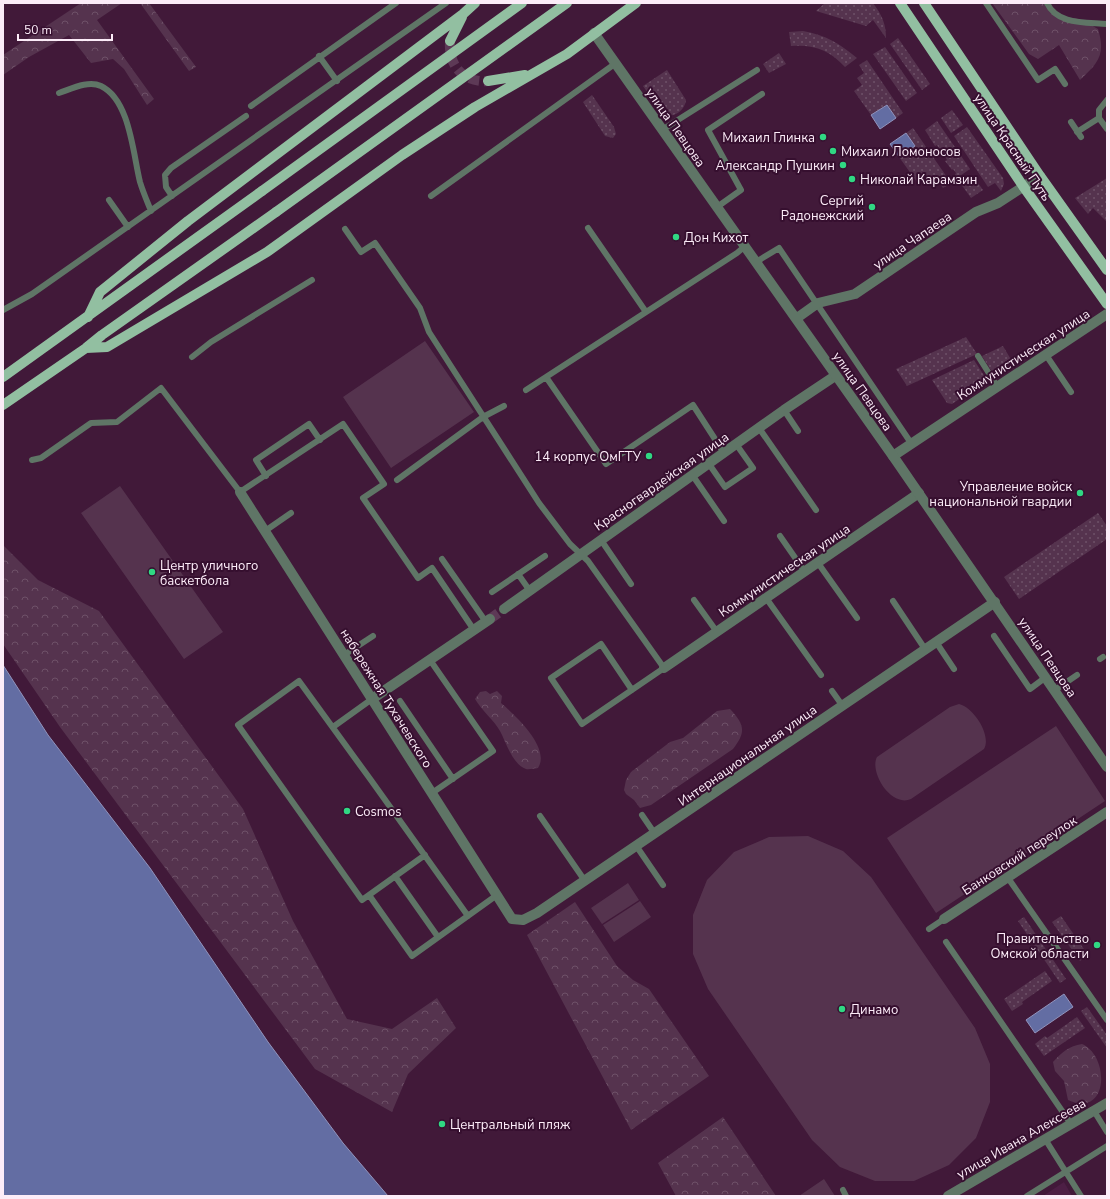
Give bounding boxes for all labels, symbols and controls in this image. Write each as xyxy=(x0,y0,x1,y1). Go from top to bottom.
scale bar xyxy=(18,16,112,42)
text: 50 m xyxy=(24,22,52,38)
street label: улица Певцова xyxy=(641,84,709,171)
street label: улица Красный Путь xyxy=(969,90,1055,205)
place label: Михаил Глинка xyxy=(722,129,815,147)
marker: Михаил Глинка xyxy=(818,132,828,142)
place label: Михаил Ломоносов xyxy=(841,143,961,161)
marker: Михаил Ломоносов xyxy=(828,146,838,156)
place label: Александр Пушкин xyxy=(716,157,835,175)
marker: Александр Пушкин xyxy=(838,160,848,170)
place label: Николай Карамзин xyxy=(860,171,977,189)
marker: Николай Карамзин xyxy=(847,174,857,184)
place label: Сергий Радонежский xyxy=(781,192,864,225)
marker: Сергий Радонежский xyxy=(867,202,877,212)
street label: улица Чапаева xyxy=(870,208,955,274)
place label: Дон Кихот xyxy=(684,229,749,247)
marker: Дон Кихот xyxy=(671,232,681,242)
street label: Коммунистическая улица xyxy=(954,305,1093,405)
street label: улица Певцова xyxy=(828,348,896,435)
street label: Красногвардейская улица xyxy=(591,428,733,535)
place label: 14 корпус ОмГТУ xyxy=(535,448,642,466)
marker: 14 корпус ОмГТУ xyxy=(644,451,654,461)
place label: Управление войск национальной гвардии xyxy=(929,478,1072,511)
marker: Управление войск национальной гвардии xyxy=(1075,488,1085,498)
street label: Коммунистическая улица xyxy=(715,520,854,622)
place label: Центр уличного баскетбола xyxy=(160,557,258,590)
marker: Центр уличного баскетбола xyxy=(147,567,157,577)
street label: улица Певцова xyxy=(1014,614,1081,701)
street label: набережная Тухачевского xyxy=(336,625,436,772)
street label: Интернациональная улица xyxy=(675,701,821,811)
place label: Cosmos xyxy=(355,803,401,821)
marker: Cosmos xyxy=(342,806,352,816)
street label: Банковский переулок xyxy=(959,812,1081,900)
place label: Правительство Омской области xyxy=(991,930,1089,963)
marker: Правительство Омской области xyxy=(1092,940,1102,950)
place label: Динамо xyxy=(850,1001,898,1019)
marker: Динамо xyxy=(837,1004,847,1014)
street label: улица Ивана Алексеева xyxy=(954,1094,1089,1183)
place label: Центральный пляж xyxy=(450,1116,571,1134)
marker: Центральный пляж xyxy=(437,1119,447,1129)

